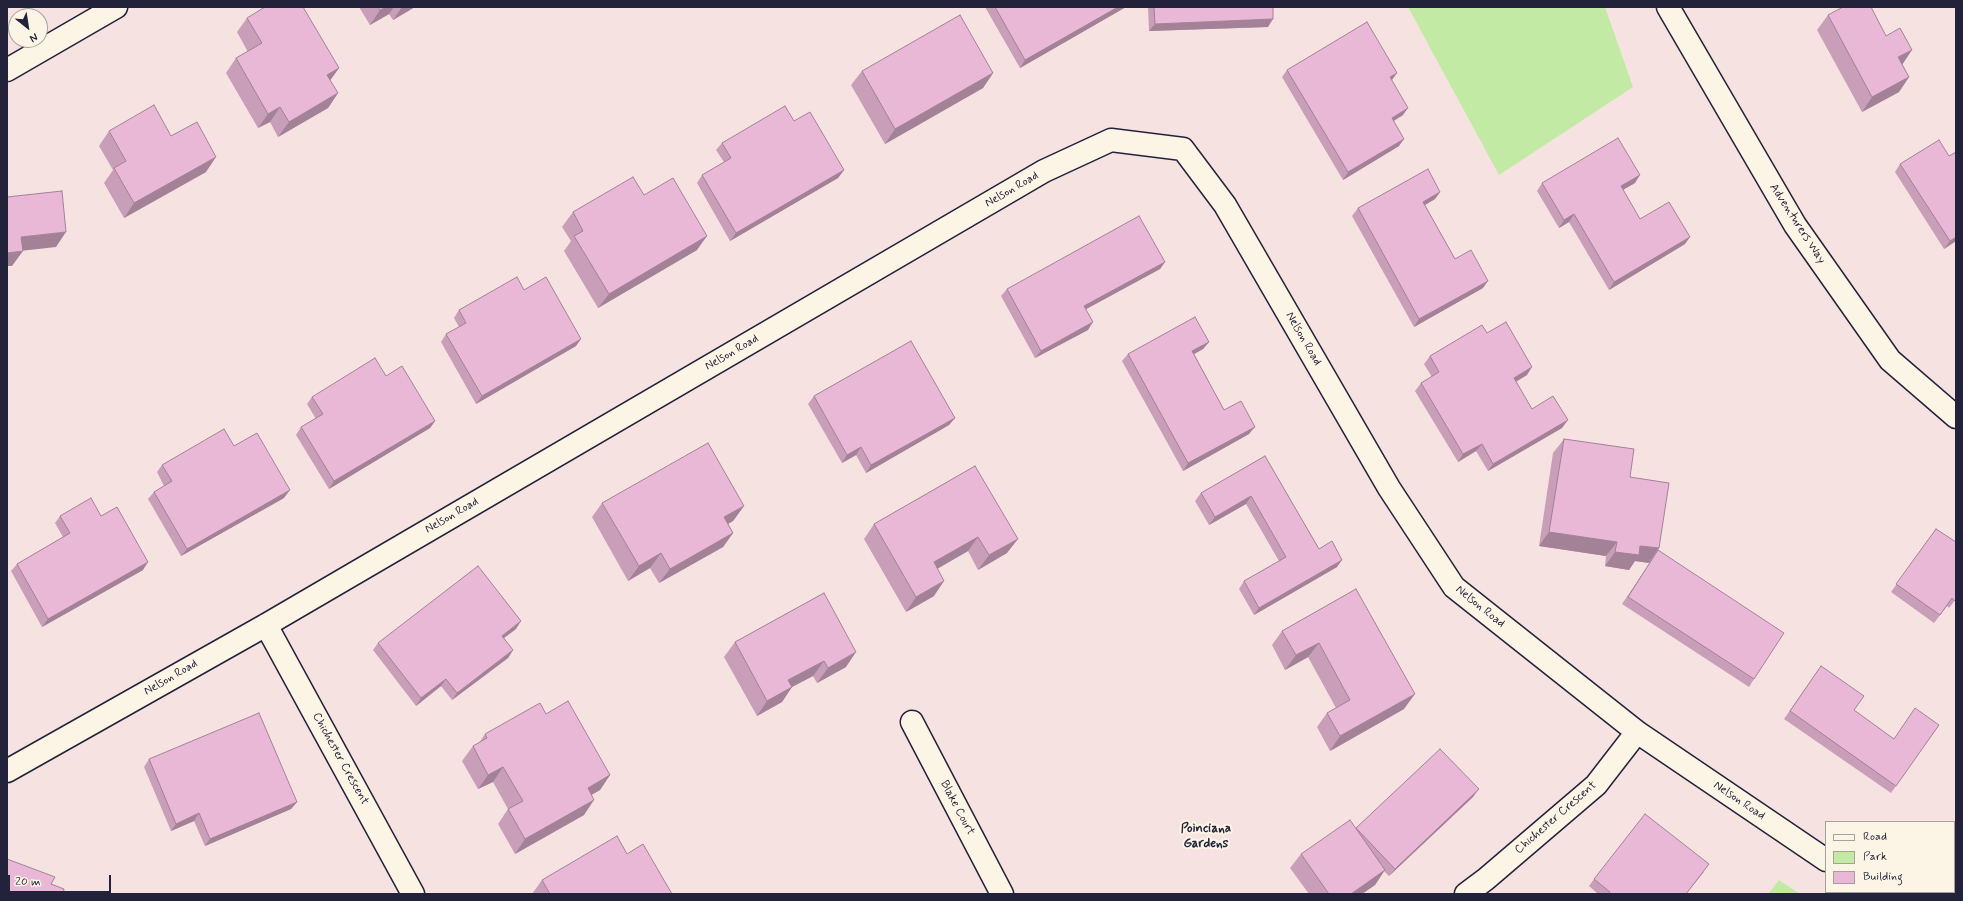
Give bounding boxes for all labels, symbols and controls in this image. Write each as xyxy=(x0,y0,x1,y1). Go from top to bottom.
north arrow xyxy=(8,8,48,48)
text: N xyxy=(27,30,40,45)
street label: Nelson Road xyxy=(983,169,1041,211)
street label: Adventurers Way xyxy=(1766,181,1828,267)
street label: Nelson Road xyxy=(1282,310,1324,368)
street label: Nelson Road xyxy=(703,332,761,374)
street label: Nelson Road xyxy=(423,495,481,537)
street label: Nelson Road xyxy=(1452,583,1508,631)
street label: Nelson Road xyxy=(142,657,200,699)
street label: Chichester Crescent xyxy=(309,710,371,808)
street label: Blake Court xyxy=(937,778,977,838)
street label: Nelson Road xyxy=(1710,778,1768,824)
street label: Chichester Crescent xyxy=(1512,779,1600,857)
district label: Poinciana Gardens xyxy=(1181,821,1231,852)
legend xyxy=(1825,821,1955,893)
text: Road xyxy=(1863,829,1887,845)
text: Park xyxy=(1863,849,1887,865)
scale bar xyxy=(10,867,113,893)
text: Building xyxy=(1863,869,1903,885)
text: 20 m xyxy=(15,874,41,890)

